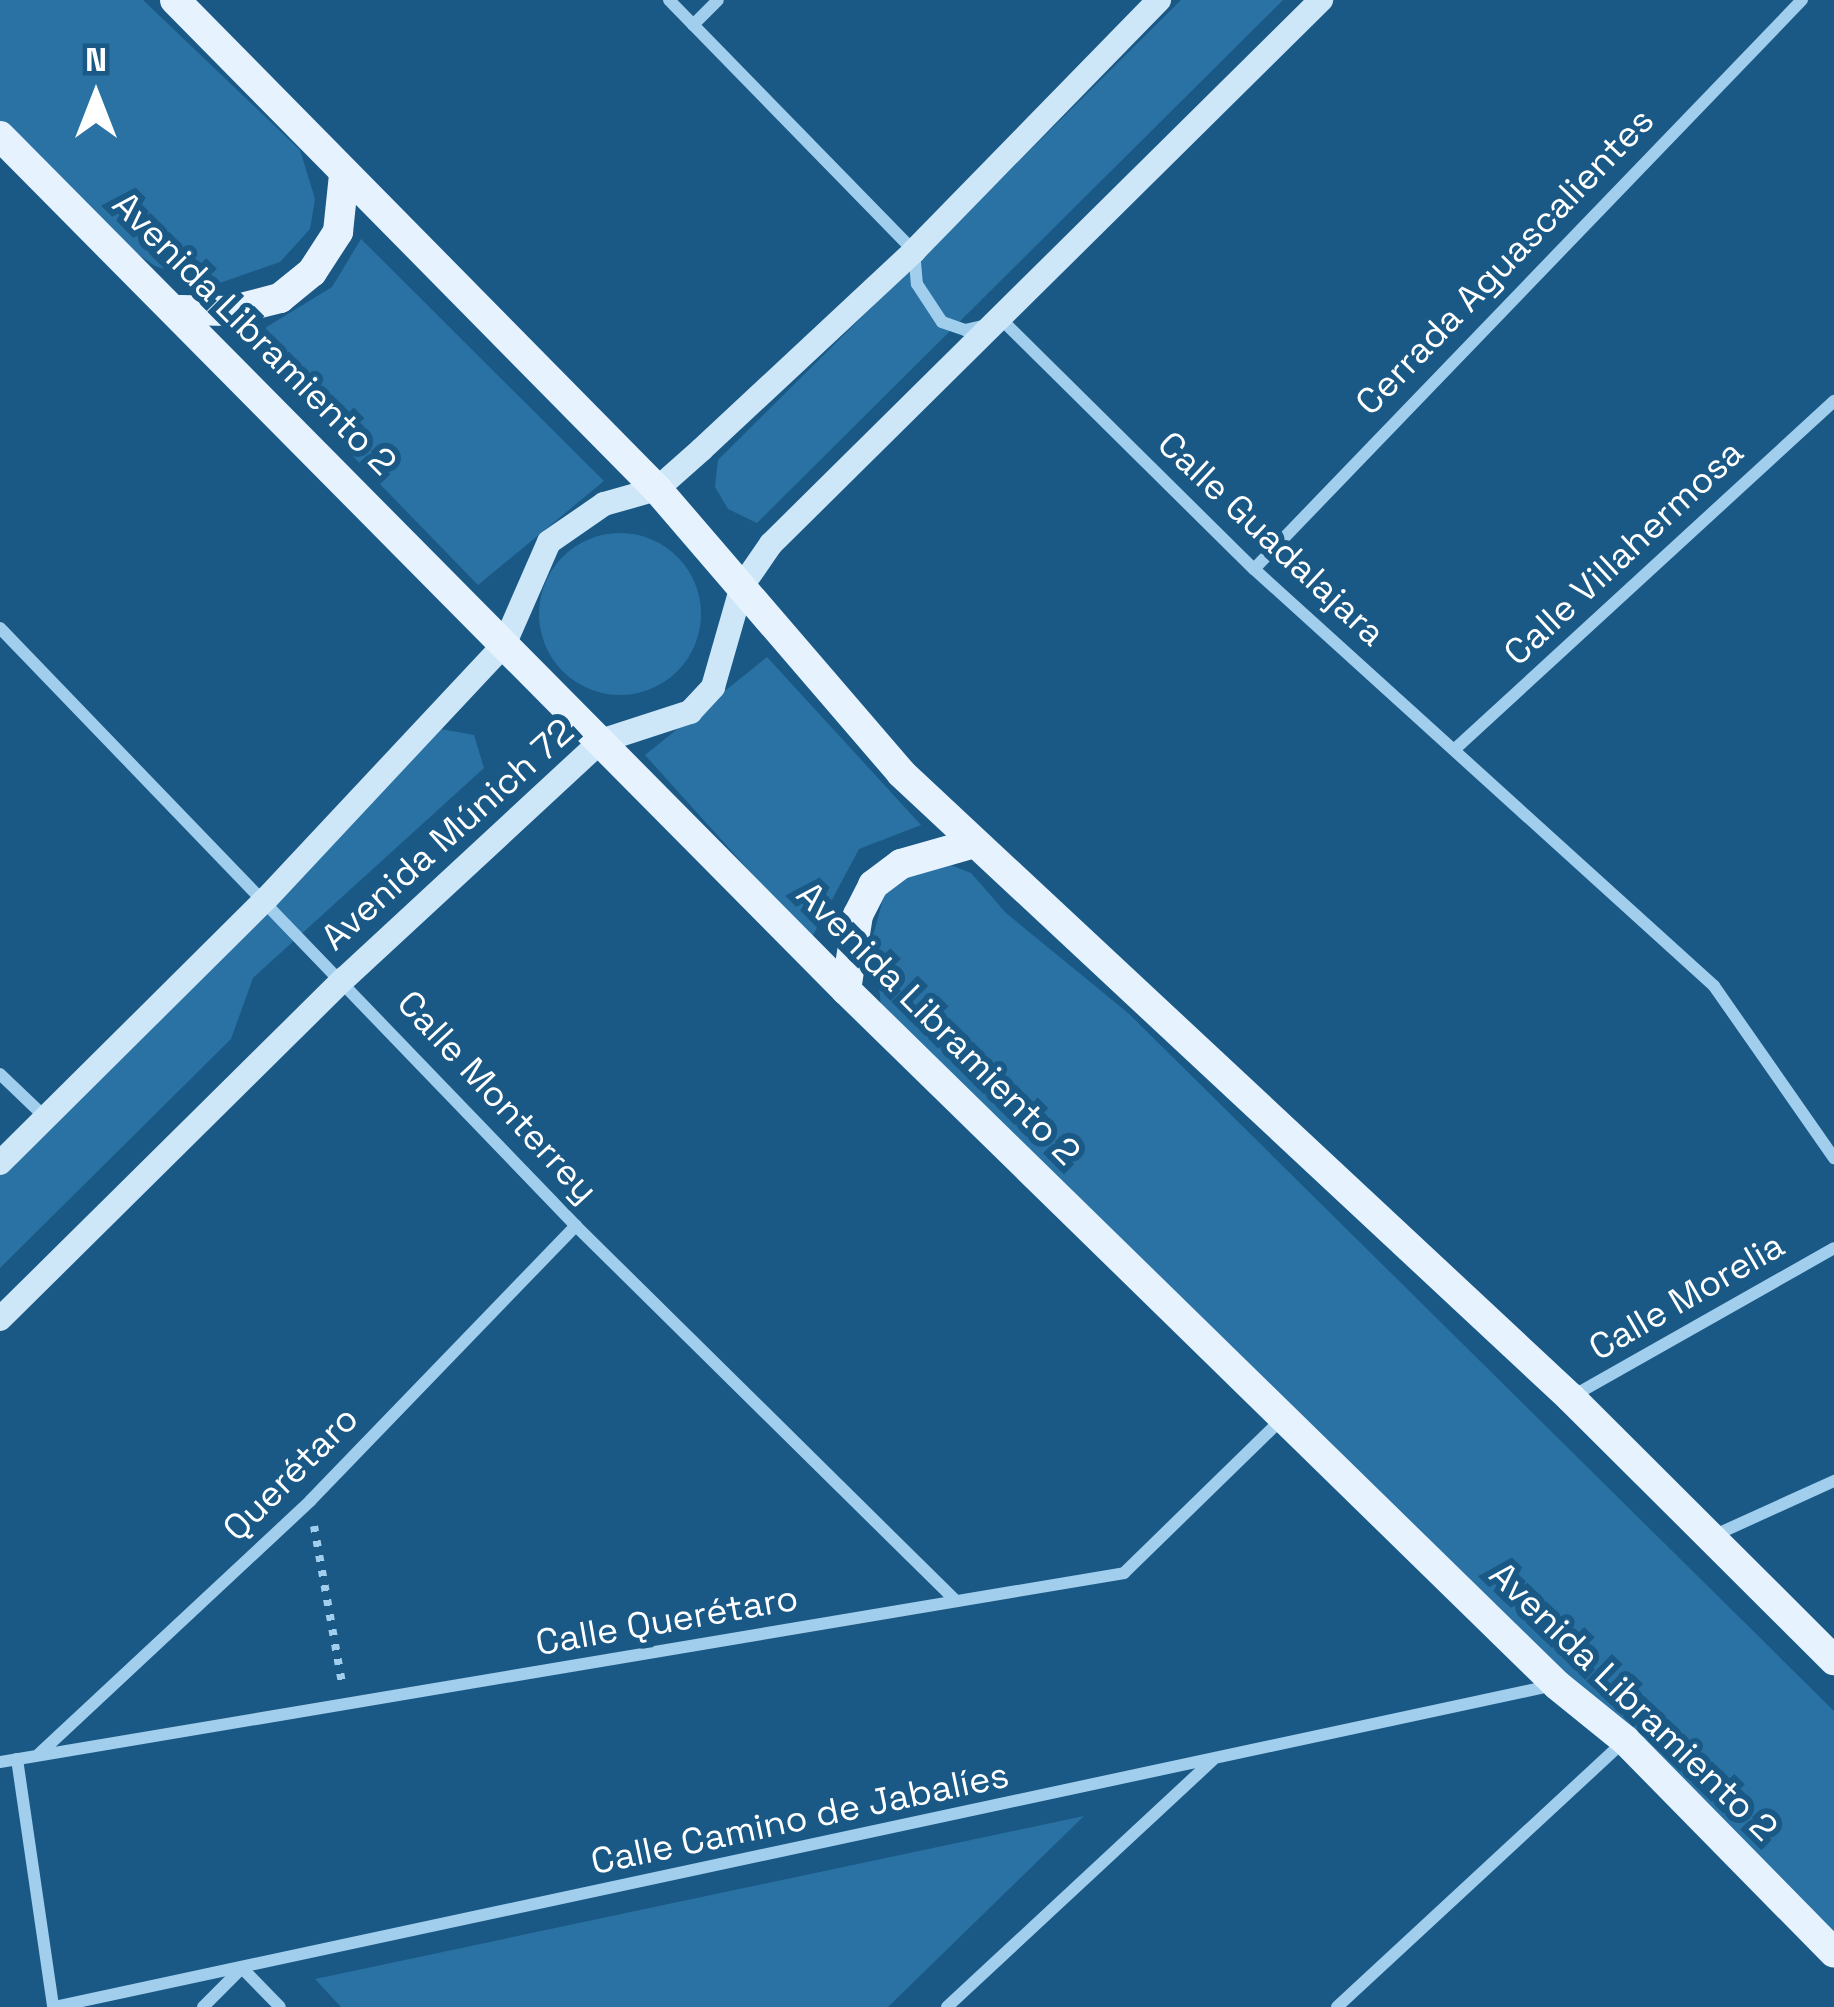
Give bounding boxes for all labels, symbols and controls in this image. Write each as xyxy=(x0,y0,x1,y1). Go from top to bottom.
north arrow xyxy=(36,36,156,156)
text: N xyxy=(85,39,107,81)
street label: Cerrada Aguascalientes xyxy=(1347,99,1663,425)
street label: Avenida Libramiento 2 xyxy=(103,183,405,485)
street label: Calle Guadalajara xyxy=(1149,423,1393,655)
street label: Calle Villahermosa xyxy=(1495,431,1753,675)
street label: Avenida Múnich 72 xyxy=(313,710,583,960)
street label: Avenida Libramiento 2 xyxy=(787,873,1089,1175)
street label: Calle Monterrey xyxy=(388,982,606,1212)
street label: Calle Morelia xyxy=(1582,1224,1792,1370)
street label: Querétaro xyxy=(214,1397,368,1551)
street label: Avenida Libramiento 2 xyxy=(1480,1553,1786,1851)
street label: Calle Querétaro xyxy=(533,1577,801,1665)
street label: Calle Camino de Jabalíes xyxy=(587,1754,1013,1884)

